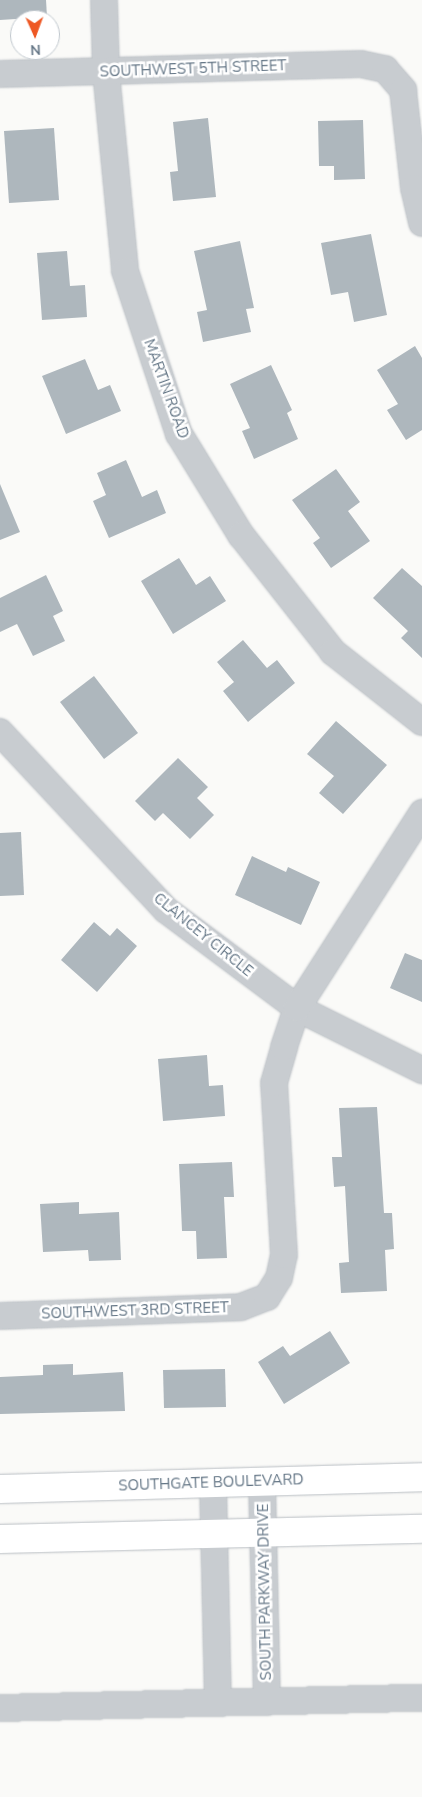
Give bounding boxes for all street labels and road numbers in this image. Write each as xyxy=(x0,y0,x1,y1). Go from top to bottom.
street label: SOUTHWEST 5TH STREET xyxy=(99,57,287,81)
street label: MARTIN ROAD xyxy=(140,337,192,441)
street label: CLANCEY CIRCLE xyxy=(150,889,256,981)
street label: SOUTHWEST 3RD STREET xyxy=(41,1299,229,1323)
street label: SOUTHGATE BOULEVARD xyxy=(118,1471,304,1495)
street label: SOUTH PARKWAY DRIVE xyxy=(254,1503,276,1681)

